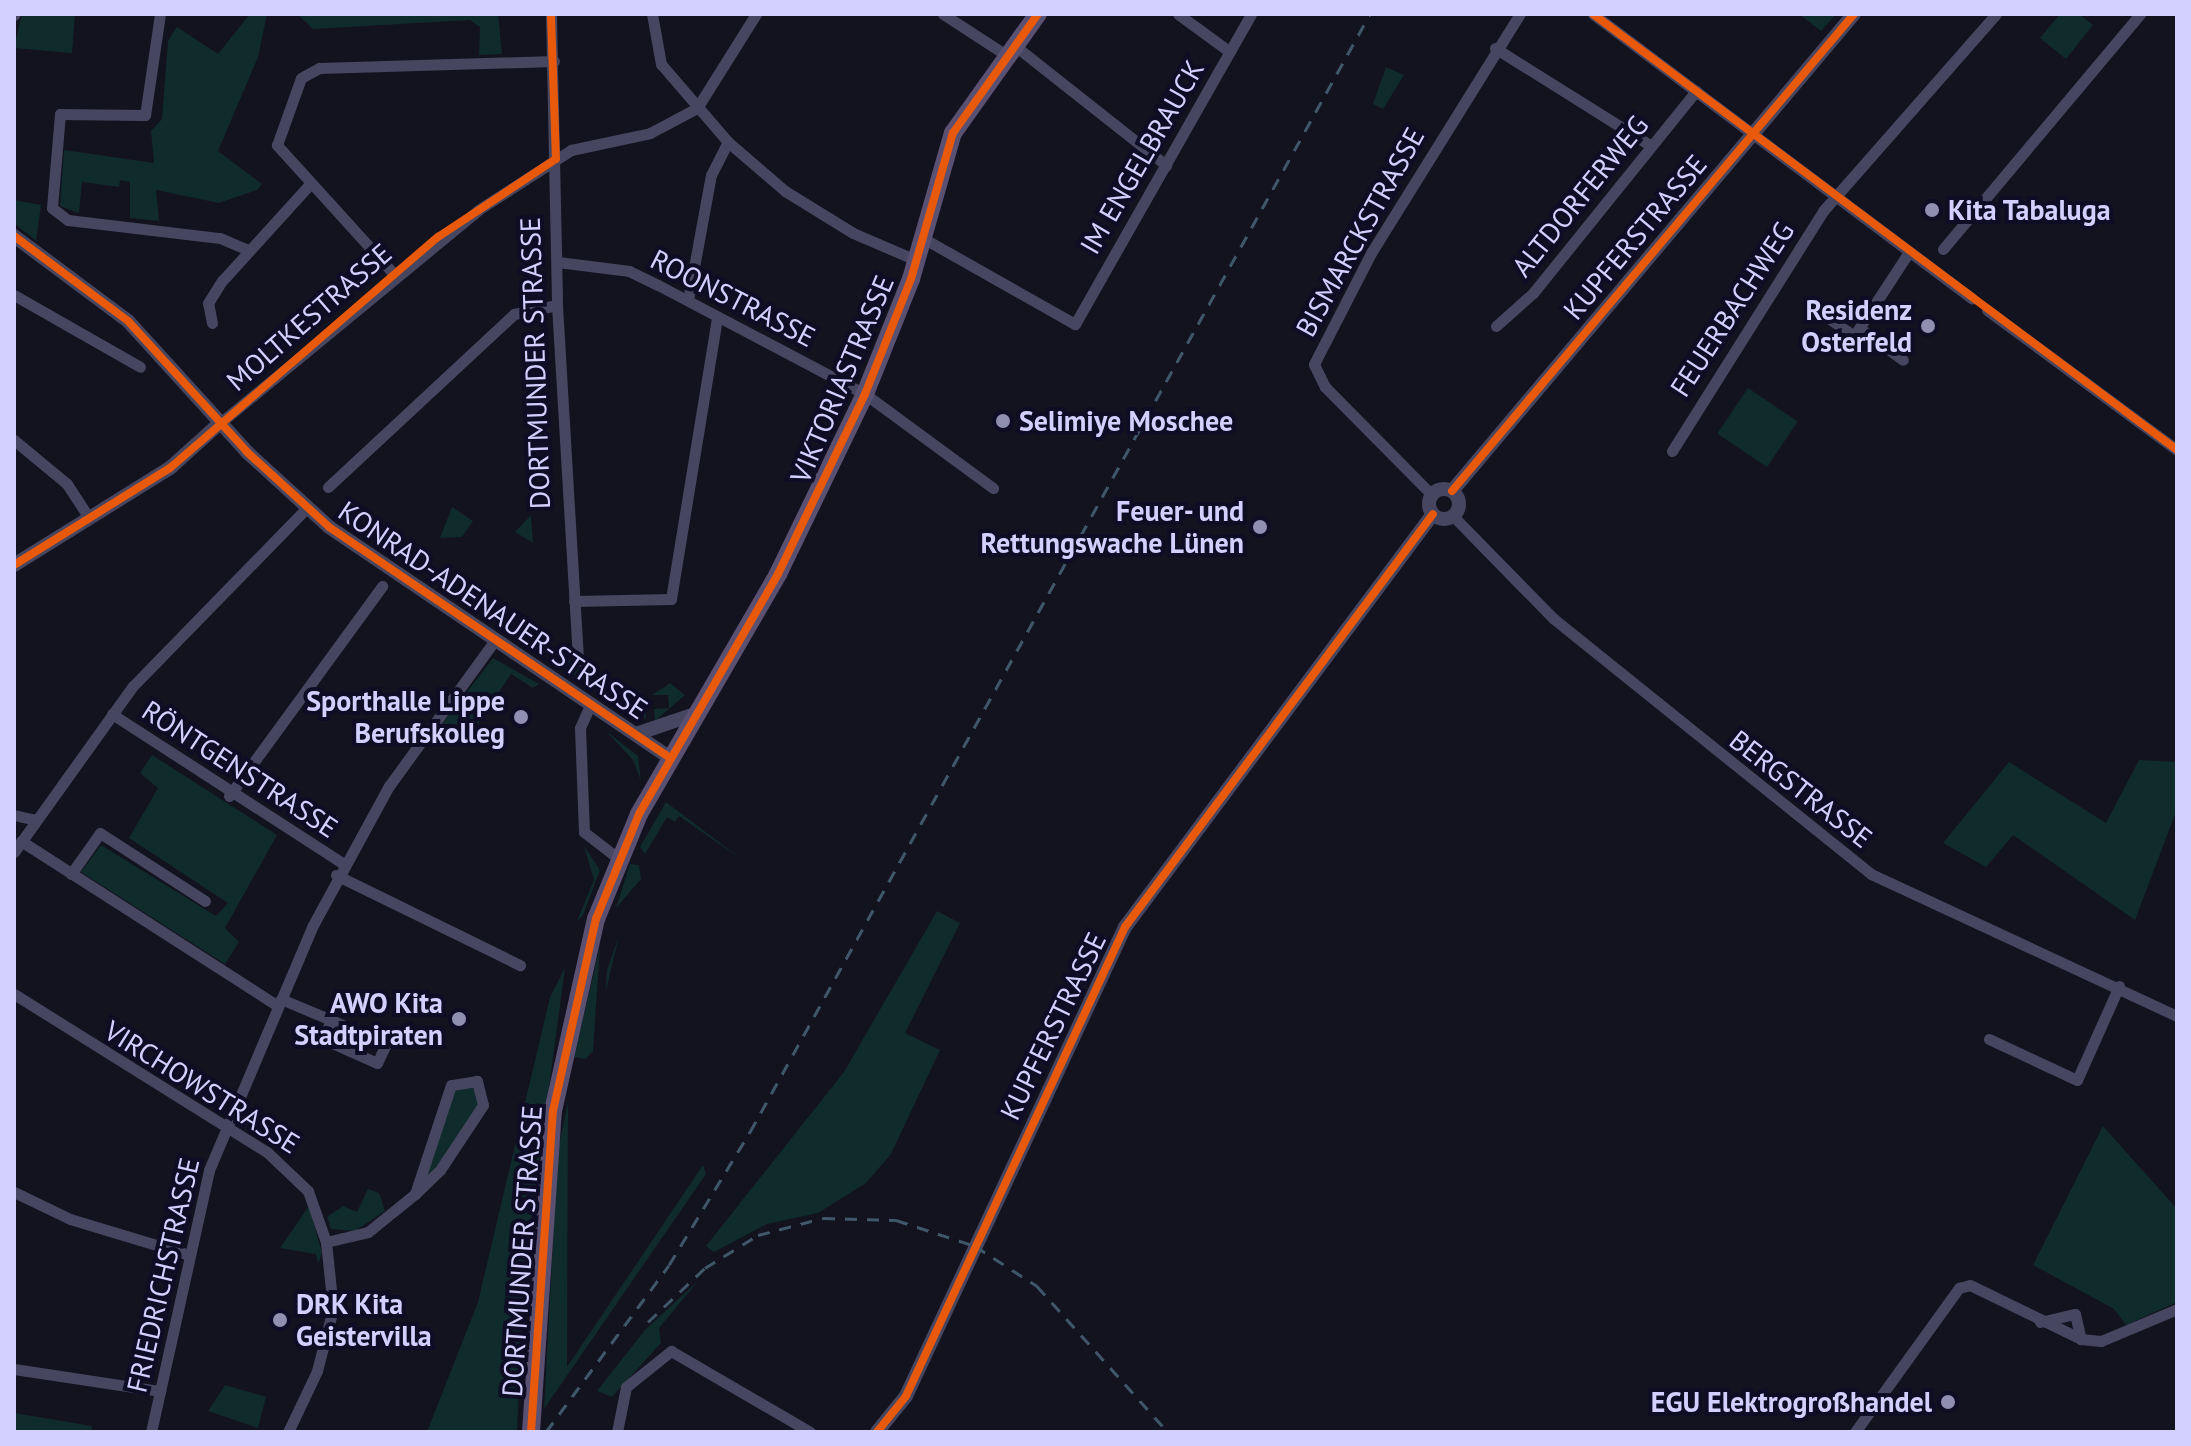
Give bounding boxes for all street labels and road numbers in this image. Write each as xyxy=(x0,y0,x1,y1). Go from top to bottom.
street label: IM ENGELBRAUCK xyxy=(1073,54,1211,260)
street label: ALTDORFERWEG xyxy=(1505,109,1655,283)
street label: BISMARCKSTRASSE xyxy=(1289,122,1431,342)
street label: KUPFERSTRASSE xyxy=(1556,148,1714,326)
street label: FEUERBACHWEG xyxy=(1663,215,1801,403)
street label: DORTMUNDER STRASSE xyxy=(513,216,557,510)
street label: MOLTKESTRASSE xyxy=(220,236,398,398)
street label: ROONSTRASSE xyxy=(645,242,821,354)
street label: VIKTORIASTRASSE xyxy=(783,270,901,488)
street label: KONRAD-ADENAUER-STRASSE xyxy=(332,494,654,726)
street label: RÖNTGENSTRASSE xyxy=(136,693,344,845)
street label: BERGSTRASSE xyxy=(1723,723,1879,855)
street label: KUPFERSTRASSE xyxy=(993,927,1113,1125)
street label: VIRCHOWSTRASSE xyxy=(98,1014,306,1160)
street label: DORTMUNDER STRASSE xyxy=(495,1104,549,1398)
street label: FRIEDRICHSTRASSE xyxy=(120,1154,206,1396)

